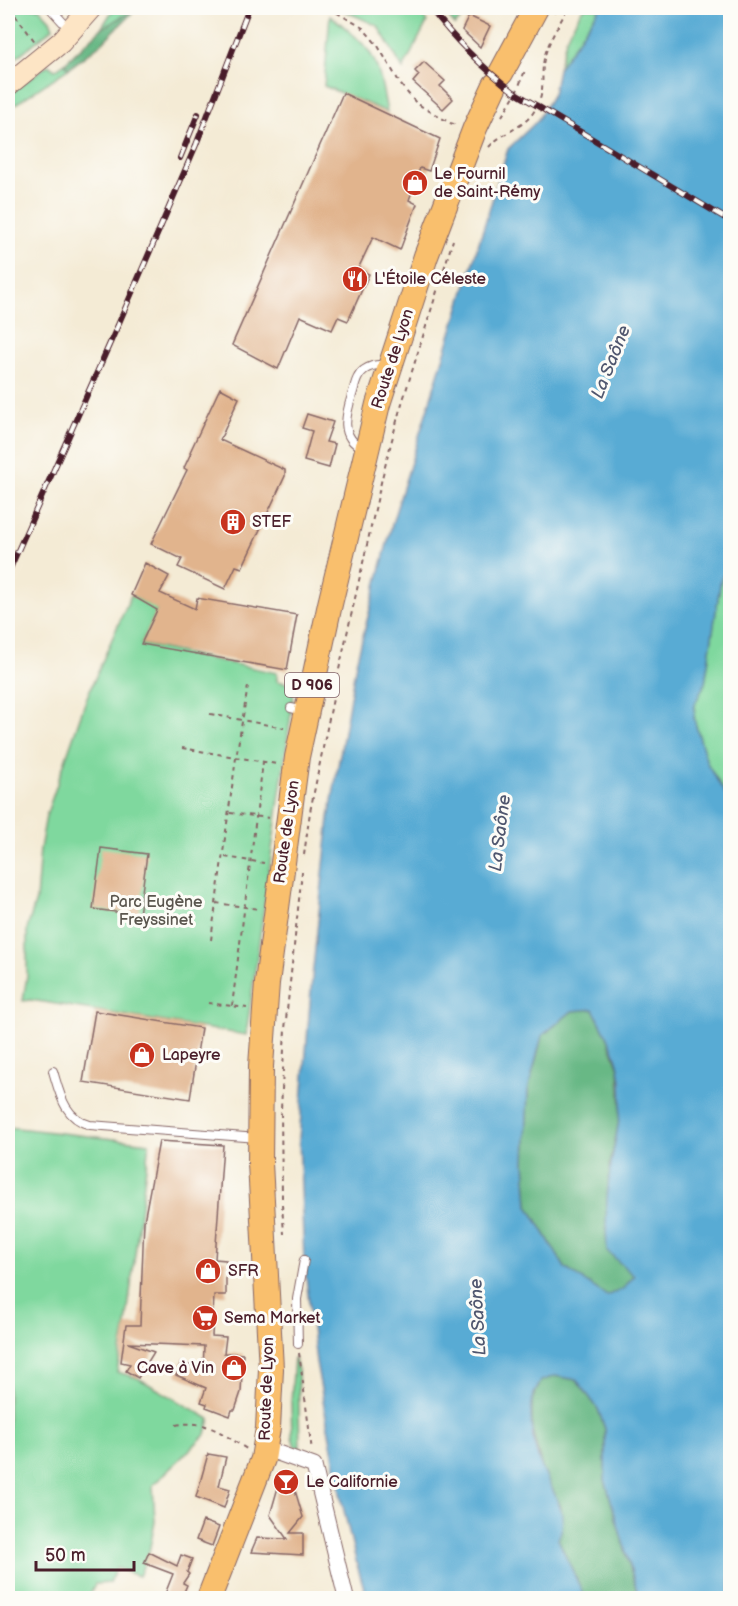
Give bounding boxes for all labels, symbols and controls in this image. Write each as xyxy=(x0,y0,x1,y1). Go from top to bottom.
place label: Le Fournil de Saint-Rémy xyxy=(434,165,541,202)
shop icon: Le Fournil de Saint-Rémy xyxy=(400,168,430,198)
restaurant icon: L'Étoile Céleste xyxy=(340,264,370,294)
place label: L'Étoile Céleste xyxy=(374,268,487,289)
street label: Route de Lyon xyxy=(368,307,418,411)
water label: La Saône xyxy=(587,322,635,402)
building icon: STEF xyxy=(218,507,248,537)
place label: STEF xyxy=(252,513,292,532)
road number: D 906 xyxy=(285,673,339,697)
street label: Route de Lyon xyxy=(270,779,304,885)
water label: La Saône xyxy=(485,793,515,873)
park label: Parc Eugène Freyssinet xyxy=(109,893,203,930)
shop icon: Lapeyre xyxy=(127,1040,157,1070)
place label: Lapeyre xyxy=(162,1046,221,1065)
shop icon: SFR xyxy=(193,1256,223,1286)
place label: SFR xyxy=(228,1262,259,1281)
water label: La Saône xyxy=(465,1278,491,1356)
supermarket icon: Sema Market xyxy=(190,1303,220,1333)
place label: Sema Market xyxy=(224,1309,320,1328)
street label: Route de Lyon xyxy=(256,1337,278,1441)
shop icon: Cave à Vin xyxy=(219,1353,249,1383)
place label: Cave à Vin xyxy=(137,1359,214,1378)
bar icon: Le Californie xyxy=(271,1467,301,1497)
place label: Le Californie xyxy=(306,1473,398,1492)
scale bar xyxy=(36,1534,134,1572)
text: 50 m xyxy=(45,1545,86,1566)

